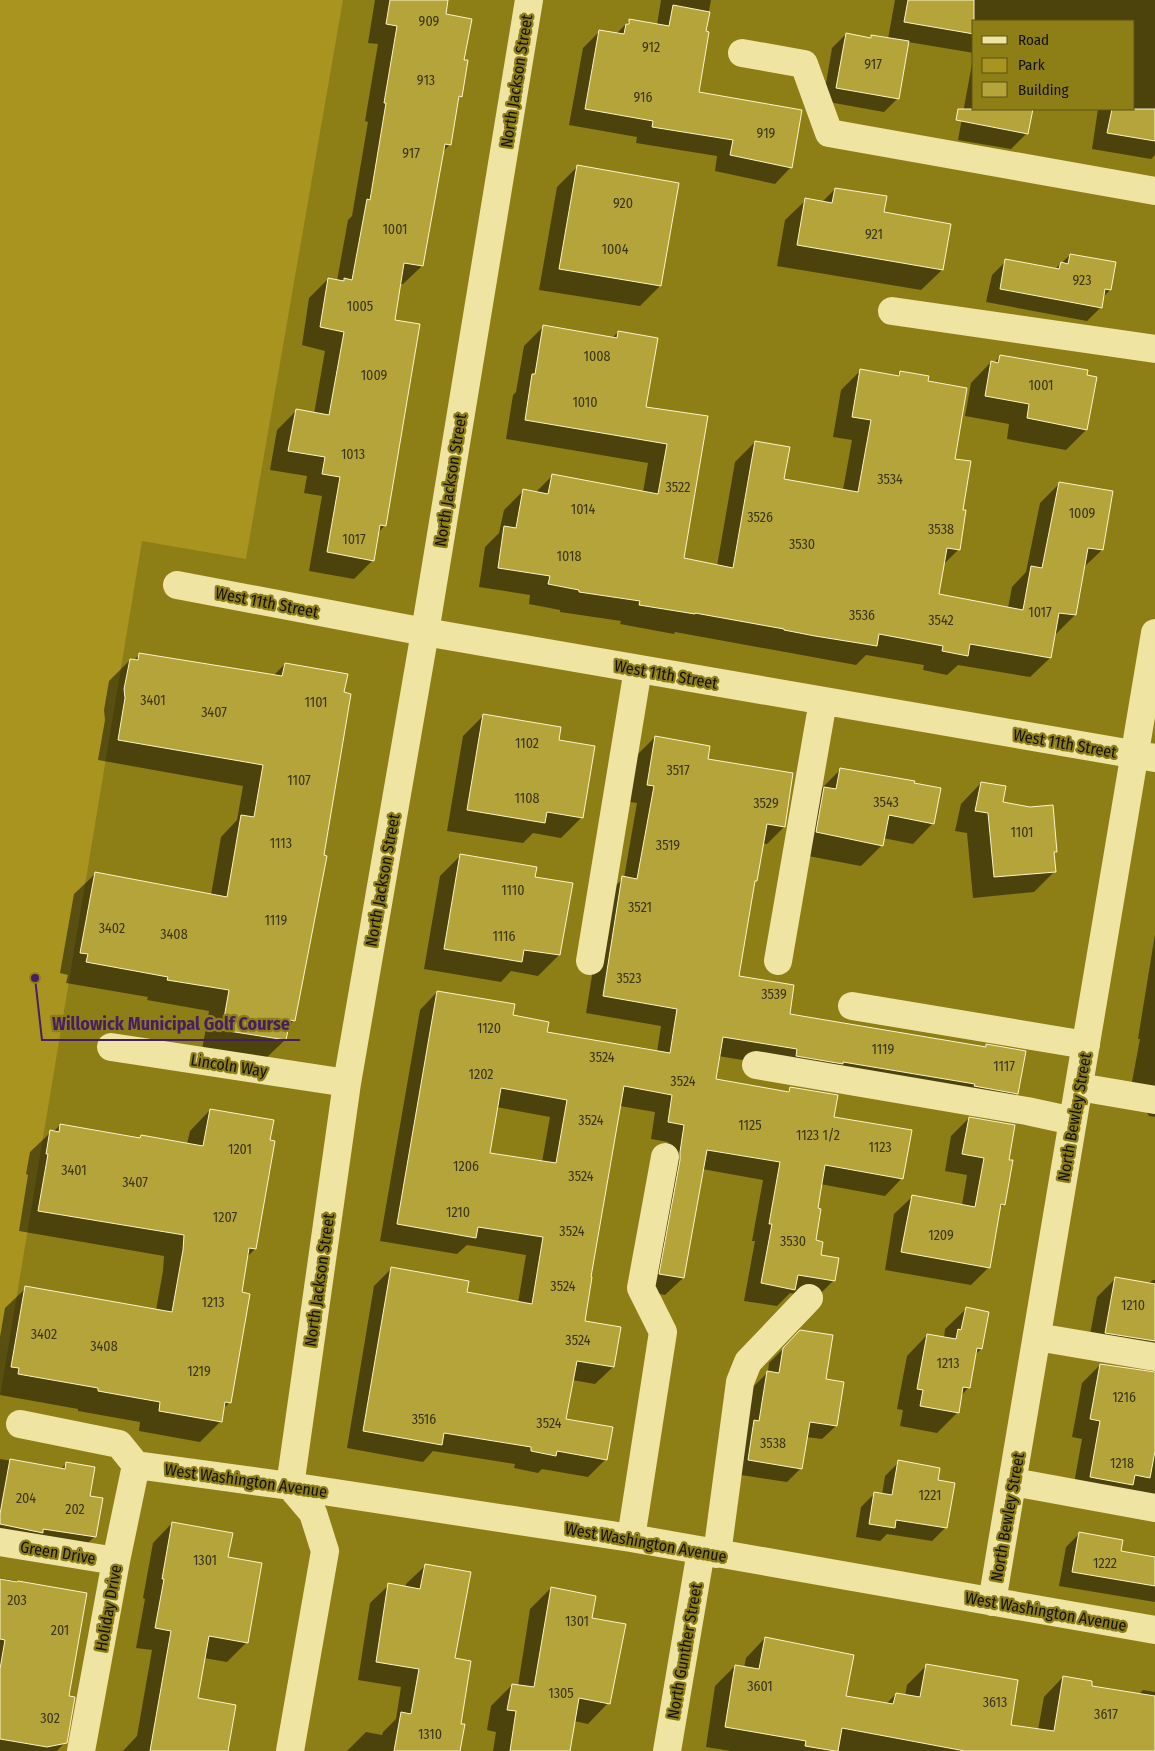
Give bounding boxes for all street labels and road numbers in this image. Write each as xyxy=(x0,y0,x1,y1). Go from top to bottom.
street label: North Jackson Street xyxy=(497,12,537,149)
street label: North Jackson Street xyxy=(431,411,471,548)
street label: West 11th Street xyxy=(214,583,321,622)
street label: West 11th Street xyxy=(613,656,720,693)
street label: West 11th Street xyxy=(1012,725,1119,762)
street label: North Jackson Street xyxy=(361,812,404,948)
street label: Lincoln Way xyxy=(189,1050,269,1081)
street label: North Bewley Street xyxy=(1054,1050,1095,1183)
street label: North Jackson Street xyxy=(301,1211,338,1348)
street label: North Bewley Street xyxy=(987,1450,1028,1583)
street label: West Washington Avenue xyxy=(164,1460,328,1501)
street label: West Washington Avenue xyxy=(564,1519,728,1566)
street label: Green Drive xyxy=(19,1537,97,1568)
street label: Holiday Drive xyxy=(92,1563,125,1653)
street label: North Gunther Street xyxy=(663,1581,706,1720)
street label: West Washington Avenue xyxy=(964,1588,1128,1635)

